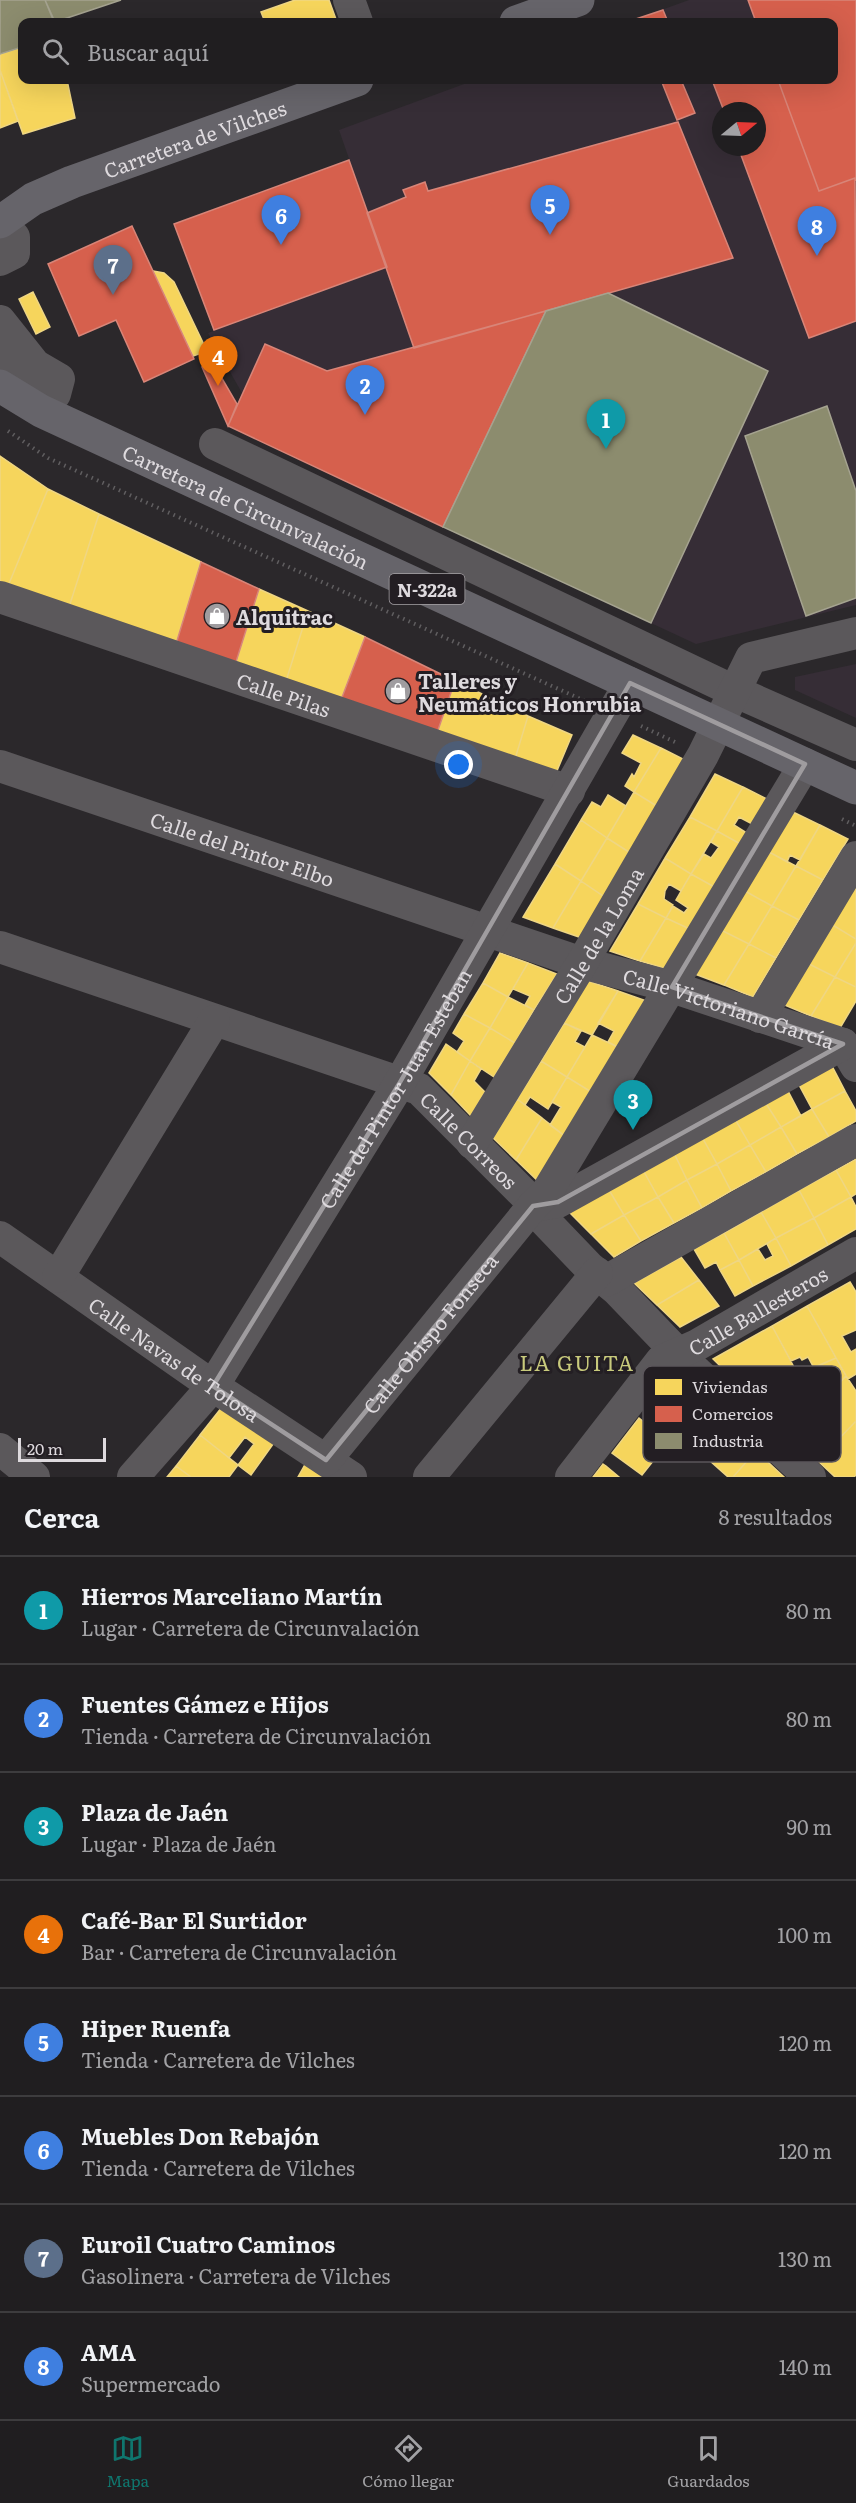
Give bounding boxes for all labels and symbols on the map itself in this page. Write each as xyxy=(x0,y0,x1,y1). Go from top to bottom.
street label: Carretera de Vilches xyxy=(99,92,290,185)
north arrow xyxy=(712,102,766,156)
pin: 5 xyxy=(530,186,570,235)
pin: 6 xyxy=(262,196,300,245)
pin: 8 xyxy=(798,206,836,256)
pin: 7 xyxy=(94,246,132,295)
pin: 4 xyxy=(198,336,238,386)
pin: 2 xyxy=(346,366,385,415)
pin: 1 xyxy=(586,400,626,449)
street label: Carretera de Circunvalación xyxy=(118,436,374,576)
road number: N-322a xyxy=(390,574,464,604)
shop icon: Alquitrac xyxy=(202,601,232,631)
place label: Alquitrac xyxy=(236,601,333,631)
street label: Calle Pilas xyxy=(233,664,335,724)
place label: Talleres y Neumáticos Honrubia xyxy=(418,665,642,718)
shop icon: Talleres y Neumáticos Honrubia xyxy=(383,676,413,706)
your location xyxy=(444,750,473,779)
street label: Calle del Pintor Elbo xyxy=(146,803,338,893)
street label: Calle de la Loma xyxy=(546,861,650,1009)
street label: Calle Victoriano García xyxy=(620,960,839,1055)
street label: Calle del Pintor Juan Esteban xyxy=(311,962,478,1214)
pin: 3 xyxy=(614,1080,652,1130)
street label: Calle Correos xyxy=(414,1084,525,1195)
street label: Calle Obispo Fonseca xyxy=(355,1246,504,1420)
street label: Calle Ballesteros xyxy=(683,1258,833,1362)
street label: Calle Navas de Tolosa xyxy=(83,1289,267,1428)
district label: LA GUITA xyxy=(519,1346,635,1377)
legend xyxy=(643,1366,841,1462)
text: Viviendas xyxy=(692,1374,767,1398)
text: Comercios xyxy=(692,1401,773,1425)
text: Industria xyxy=(692,1428,764,1452)
scale bar xyxy=(18,1435,106,1462)

